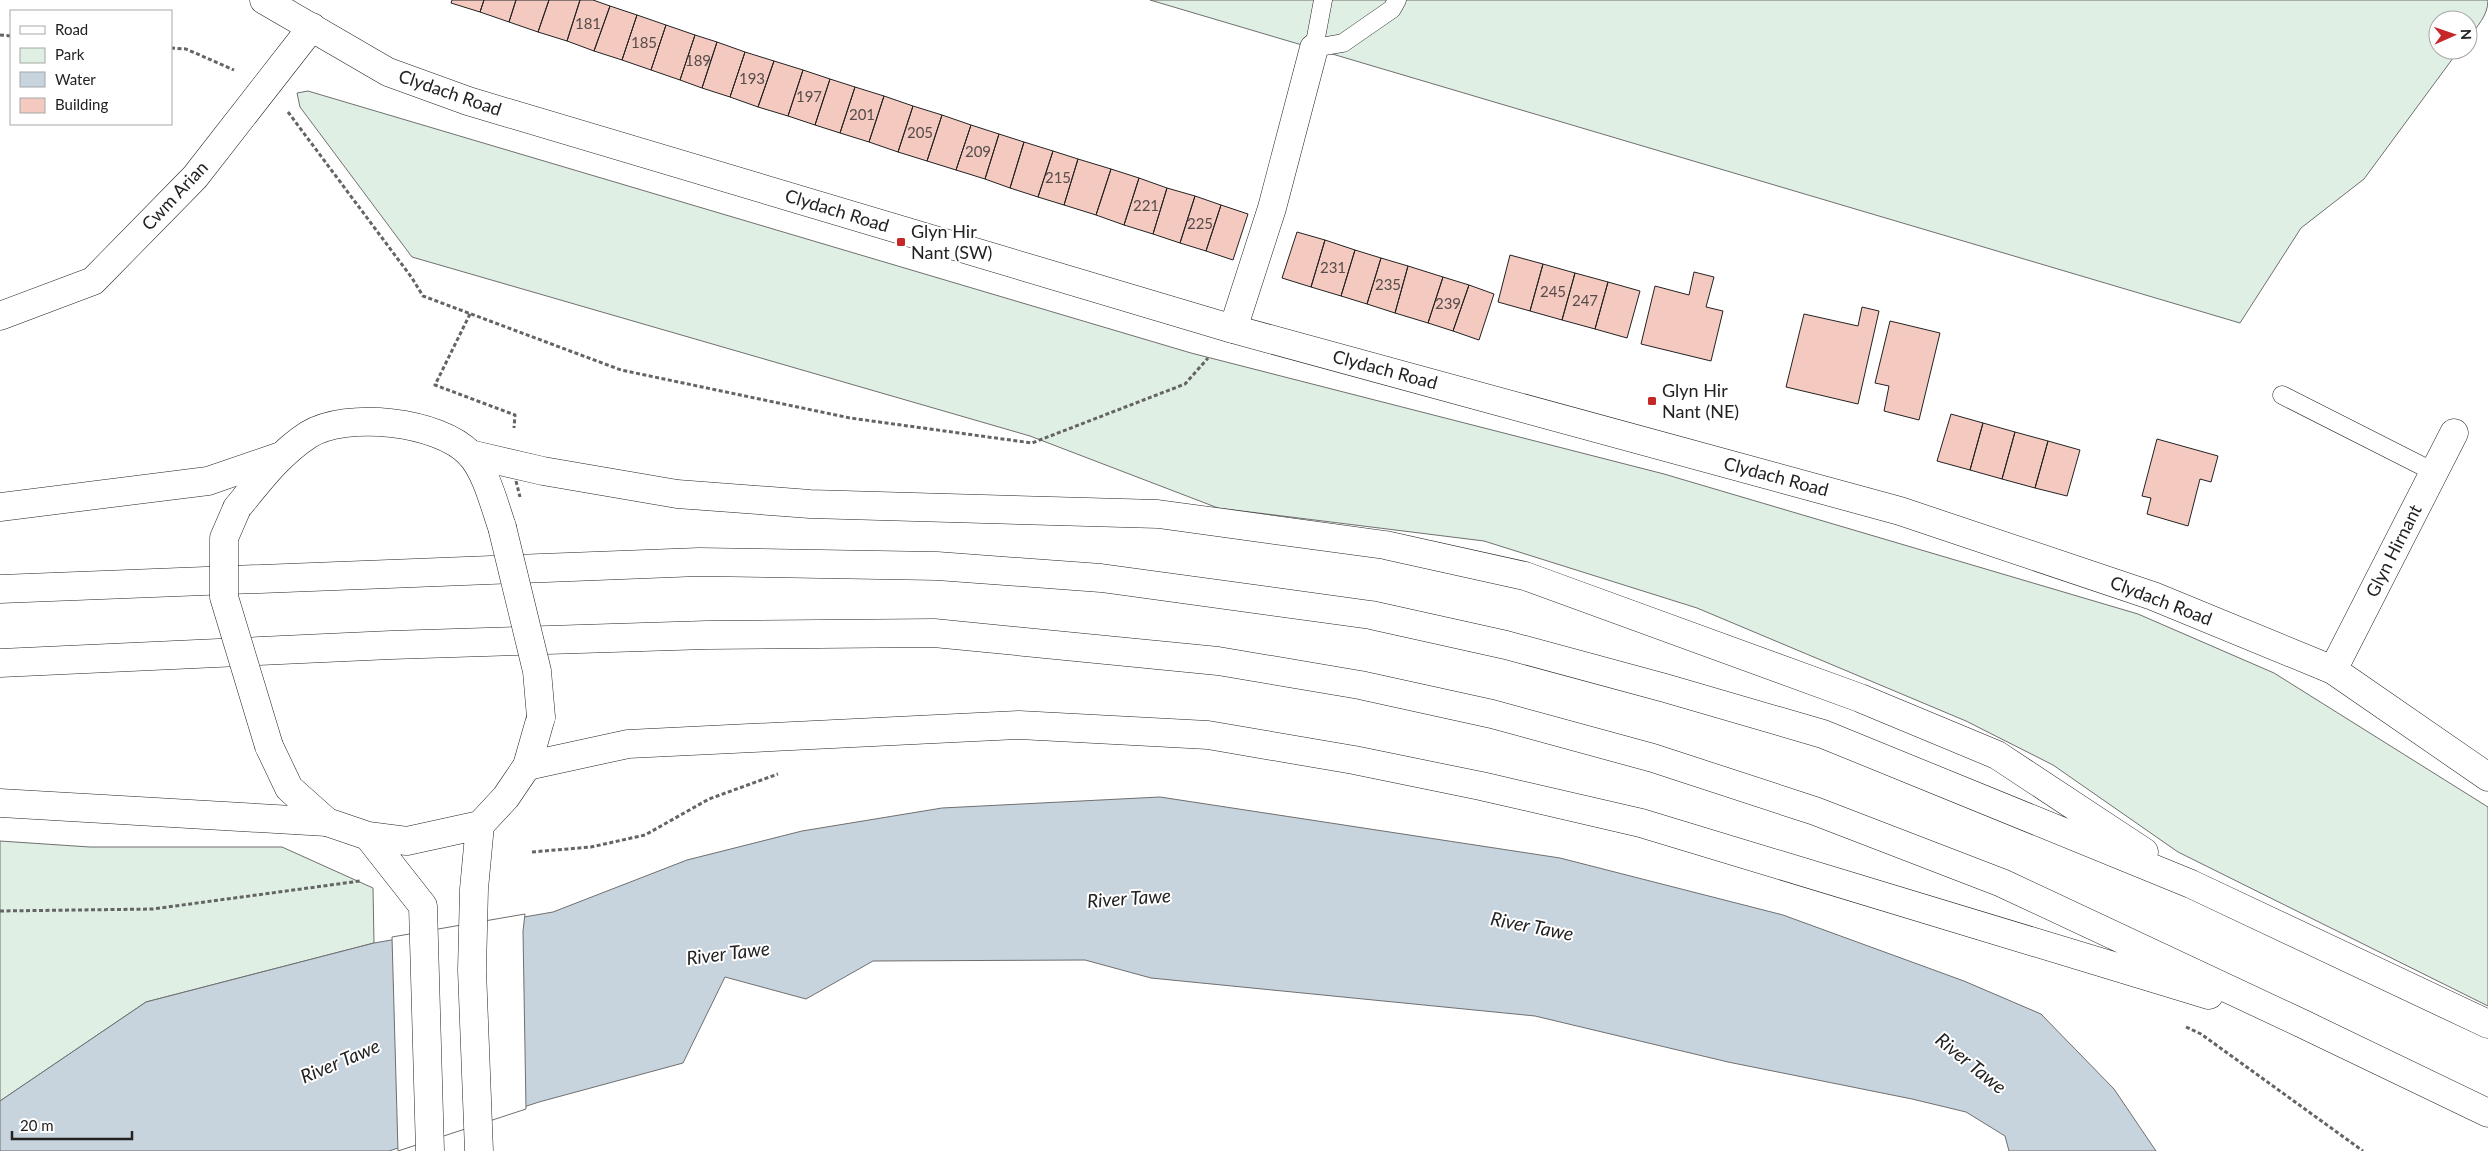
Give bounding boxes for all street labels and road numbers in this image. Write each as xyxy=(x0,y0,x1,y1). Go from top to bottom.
street label: Clydach Road xyxy=(396,64,505,120)
street label: Cwm Arian xyxy=(137,156,212,235)
street label: Clydach Road xyxy=(783,184,892,236)
street label: Clydach Road xyxy=(1330,344,1440,394)
street label: Clydach Road xyxy=(1721,451,1831,501)
street label: Glyn Hirnant xyxy=(2360,500,2426,601)
street label: Clydach Road xyxy=(2107,571,2215,630)

